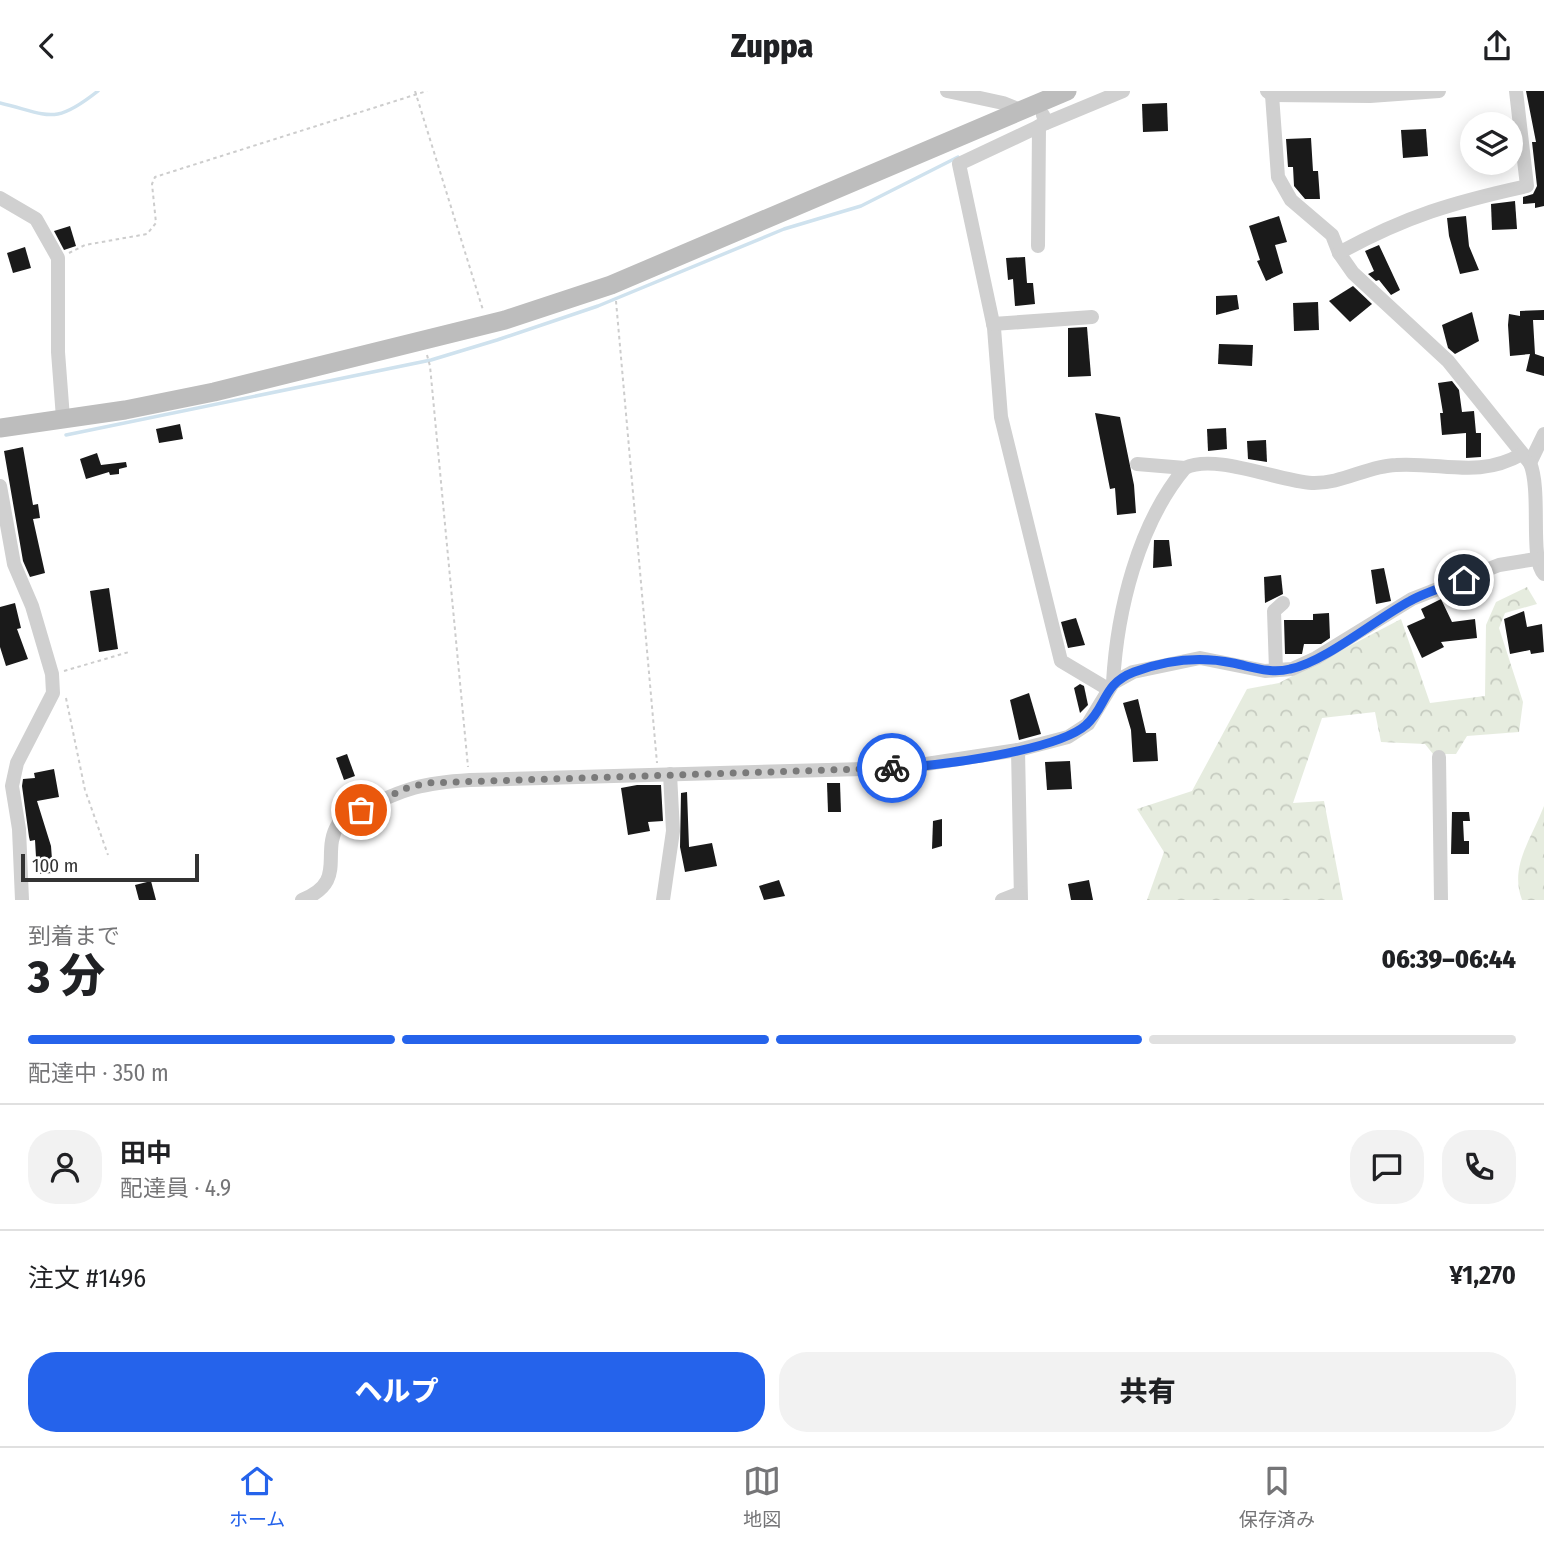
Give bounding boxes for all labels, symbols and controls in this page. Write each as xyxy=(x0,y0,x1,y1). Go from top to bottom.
icon: back xyxy=(28,27,66,65)
text: Zuppa xyxy=(731,27,813,65)
icon: share xyxy=(1478,27,1516,65)
map controls xyxy=(1460,112,1523,175)
button: layers xyxy=(1460,112,1523,175)
pin xyxy=(1434,550,1494,610)
icon: home xyxy=(1445,561,1483,599)
courier xyxy=(857,733,927,803)
icon: bike xyxy=(873,749,911,787)
pin xyxy=(331,780,391,840)
icon: bag xyxy=(342,791,380,829)
scale bar xyxy=(21,851,200,883)
text: 100 m xyxy=(32,854,78,877)
text: 到着まで xyxy=(28,922,120,950)
text: 06:39–06:44 xyxy=(1382,944,1516,975)
text: 3 分 xyxy=(28,949,105,1004)
text: 配達中 · 350 m xyxy=(28,1059,169,1087)
button: person xyxy=(28,1130,102,1204)
button: chat xyxy=(1350,1130,1424,1204)
button: phone xyxy=(1442,1130,1516,1204)
text: 田中 xyxy=(120,1138,172,1169)
text: 配達員 · 4.9 xyxy=(120,1174,231,1202)
text: ¥1,270 xyxy=(1450,1260,1516,1291)
text: 注文 #1496 xyxy=(28,1263,146,1294)
button: ヘルプ xyxy=(28,1352,765,1432)
button: 共有 xyxy=(779,1352,1516,1432)
tab: ホーム xyxy=(229,1462,285,1531)
tab: 地図 xyxy=(743,1462,781,1531)
tab: 保存済み xyxy=(1239,1462,1315,1531)

